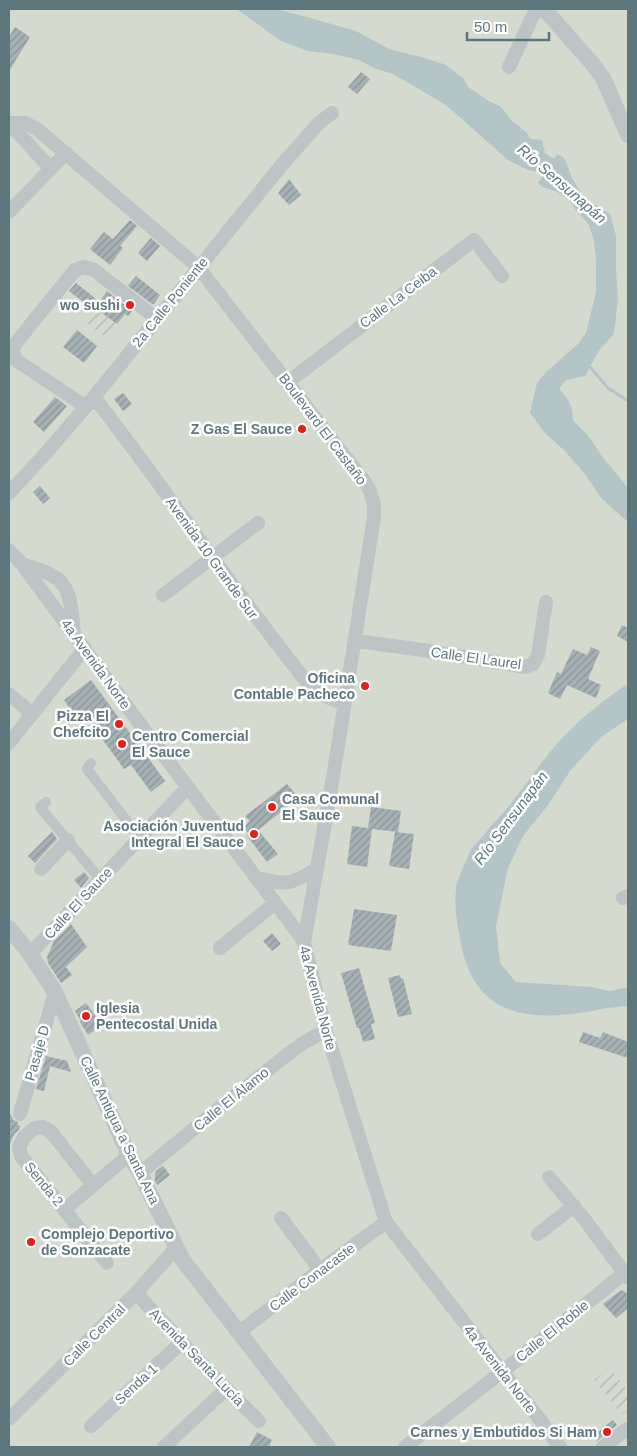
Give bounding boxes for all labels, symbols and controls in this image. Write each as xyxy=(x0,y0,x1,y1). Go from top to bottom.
scale bar xyxy=(467,10,550,42)
text: 50 m xyxy=(474,18,507,35)
water label: Río Sensunapán xyxy=(515,141,610,227)
street label: 2a Calle Poniente xyxy=(129,254,211,350)
street label: Calle La Ceiba xyxy=(357,263,440,331)
place label: wo sushi xyxy=(59,297,120,313)
marker: wo sushi xyxy=(124,299,136,311)
street label: Boulevard El Castaño xyxy=(276,370,370,488)
place label: Z Gas El Sauce xyxy=(191,421,292,437)
marker: Z Gas El Sauce xyxy=(296,423,308,435)
street label: Avenida 10 Grande Sur xyxy=(163,494,262,622)
street label: 4a Avenida Norte xyxy=(58,616,134,712)
street label: Calle El Laurel xyxy=(430,644,522,672)
place label: Oficina Contable Pacheco xyxy=(234,670,355,702)
marker: Oficina Contable Pacheco xyxy=(359,680,371,692)
place label: Pizza El Chefcito xyxy=(53,708,109,740)
marker: Pizza El Chefcito xyxy=(113,718,125,730)
place label: Centro Comercial El Sauce xyxy=(132,728,249,760)
marker: Centro Comercial El Sauce xyxy=(116,738,128,750)
water label: Río Sensunapán xyxy=(470,768,551,867)
place label: Casa Comunal El Sauce xyxy=(282,791,379,823)
marker: Casa Comunal El Sauce xyxy=(266,801,278,813)
place label: Asociación Juventud Integral El Sauce xyxy=(103,818,244,850)
marker: Asociación Juventud Integral El Sauce xyxy=(248,828,260,840)
street label: Calle El Sauce xyxy=(41,864,115,942)
street label: 4a Avenida Norte xyxy=(296,944,340,1052)
place label: Iglesia Pentecostal Unida xyxy=(96,1000,218,1032)
marker: Iglesia Pentecostal Unida xyxy=(80,1010,92,1022)
street label: Pasaje D xyxy=(21,1023,53,1083)
street label: Calle Antigua a Santa Ana xyxy=(77,1053,163,1207)
street label: Calle El Álamo xyxy=(190,1064,272,1134)
street label: Senda 2 xyxy=(21,1159,67,1209)
place label: Complejo Deportivo de Sonzacate xyxy=(41,1226,174,1258)
marker: Complejo Deportivo de Sonzacate xyxy=(25,1236,37,1248)
street label: Calle Conacaste xyxy=(266,1240,358,1314)
street label: Calle El Roble xyxy=(512,1297,592,1365)
street label: Calle Central xyxy=(60,1301,128,1369)
street label: Avenida Santa Lucía xyxy=(146,1305,248,1409)
street label: 4a Avenida Norte xyxy=(461,1322,539,1416)
street label: Senda 1 xyxy=(111,1360,161,1408)
place label: Carnes y Embutidos Si Ham xyxy=(410,1424,597,1440)
marker: Carnes y Embutidos Si Ham xyxy=(601,1426,613,1438)

